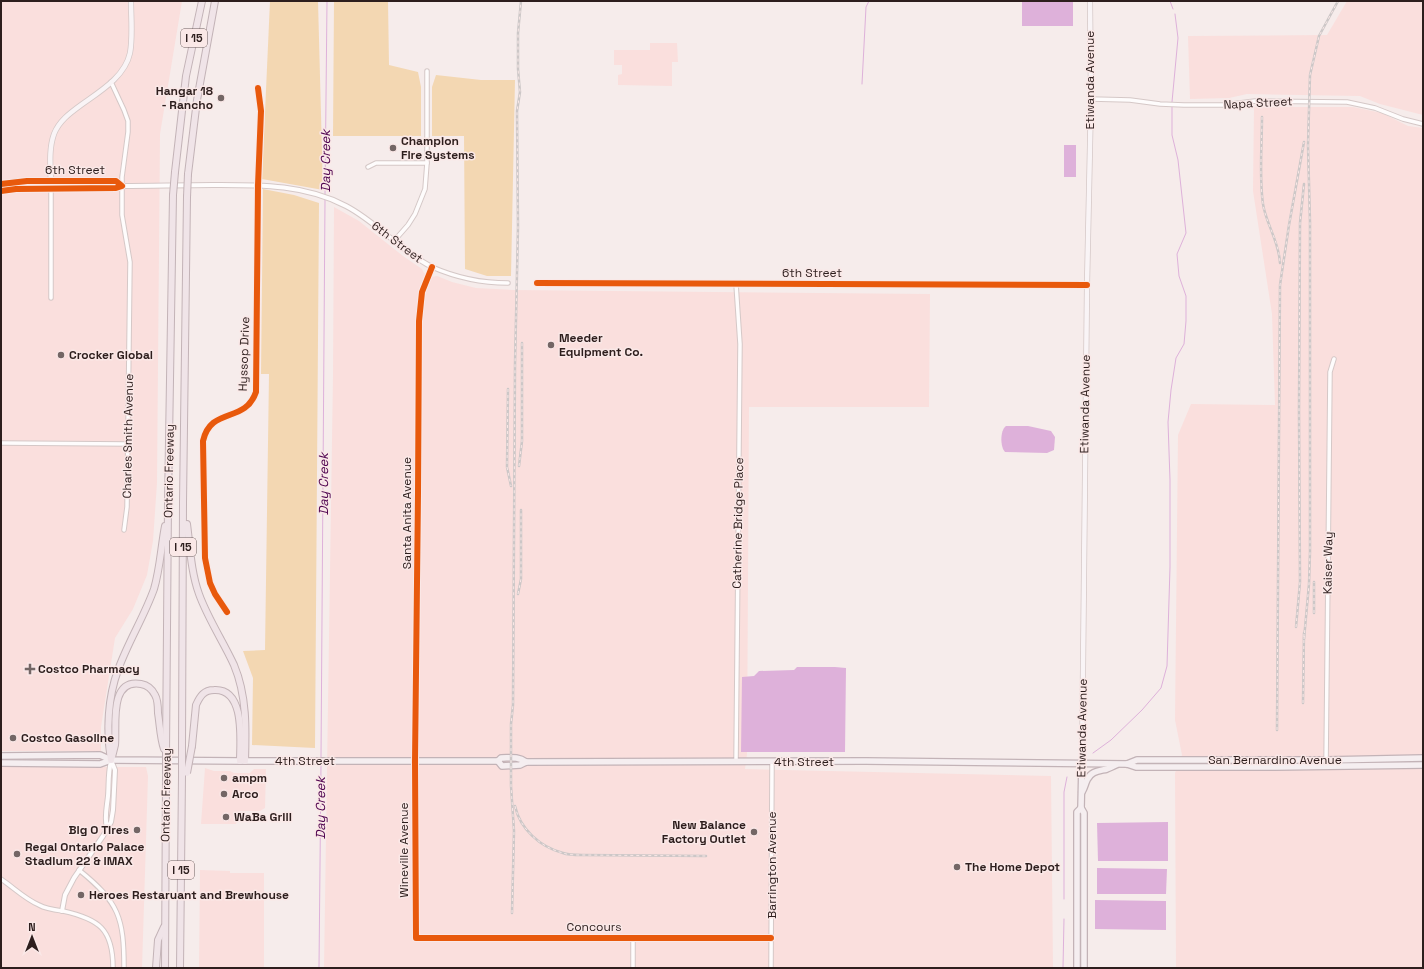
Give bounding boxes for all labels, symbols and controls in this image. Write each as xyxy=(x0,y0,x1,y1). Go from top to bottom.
road number: I 15 xyxy=(181,29,207,47)
street label: Etiwanda Avenue xyxy=(1082,31,1098,129)
place label: Hangar 18 - Rancho xyxy=(156,83,213,113)
marker: Hangar 18 - Rancho xyxy=(216,93,226,103)
street label: Napa Street xyxy=(1223,93,1293,113)
water label: Day Creek xyxy=(317,128,334,192)
place label: Champion Fire Systems xyxy=(401,133,475,163)
marker: Champion Fire Systems xyxy=(388,143,398,153)
street label: 6th Street xyxy=(45,162,105,178)
street label: 6th Street xyxy=(368,218,426,266)
street label: 6th Street xyxy=(782,265,842,281)
street label: Hyssop Drive xyxy=(235,316,253,392)
place label: Meeder Equipment Co. xyxy=(559,330,643,360)
marker: Meeder Equipment Co. xyxy=(546,340,556,350)
place label: Crocker Global xyxy=(69,347,153,363)
marker: Crocker Global xyxy=(56,350,66,360)
street label: Etiwanda Avenue xyxy=(1076,354,1094,454)
street label: Charles Smith Avenue xyxy=(119,374,137,498)
street label: Ontario Freeway xyxy=(160,424,178,518)
water label: Day Creek xyxy=(315,451,332,515)
street label: Santa Anita Avenue xyxy=(399,457,415,569)
street label: Catherine Bridge Place xyxy=(729,457,747,589)
street label: Kaiser Way xyxy=(1319,532,1337,594)
road number: I 15 xyxy=(170,538,196,556)
place label: Costco Pharmacy xyxy=(38,661,140,677)
marker: Costco Pharmacy xyxy=(25,664,35,674)
street label: Etiwanda Avenue xyxy=(1073,678,1091,778)
place label: Costco Gasoline xyxy=(21,730,114,746)
marker: Costco Gasoline xyxy=(8,733,18,743)
street label: Ontario Freeway xyxy=(157,748,175,842)
street label: San Bernardino Avenue xyxy=(1208,752,1342,768)
street label: 4th Street xyxy=(275,753,335,769)
street label: 4th Street xyxy=(774,754,834,770)
place label: ampm xyxy=(232,770,267,786)
marker: ampm xyxy=(219,773,229,783)
water label: Day Creek xyxy=(312,775,329,839)
place label: Arco xyxy=(232,786,259,802)
marker: Arco xyxy=(219,789,229,799)
street label: Wineville Avenue xyxy=(396,802,412,898)
place label: WaBa Grill xyxy=(234,809,292,825)
street label: Barrington Avenue xyxy=(764,811,780,919)
marker: WaBa Grill xyxy=(221,812,231,822)
place label: New Balance Factory Outlet xyxy=(662,817,746,847)
place label: Big O Tires xyxy=(68,822,129,838)
marker: Big O Tires xyxy=(132,825,142,835)
marker: New Balance Factory Outlet xyxy=(749,827,759,837)
place label: Regal Ontario Palace Stadium 22 & IMAX xyxy=(25,839,145,869)
marker: Regal Ontario Palace Stadium 22 & IMAX xyxy=(12,849,22,859)
place label: The Home Depot xyxy=(965,859,1060,875)
road number: I 15 xyxy=(168,861,194,879)
marker: The Home Depot xyxy=(952,862,962,872)
place label: Heroes Restaruant and Brewhouse xyxy=(89,887,289,903)
marker: Heroes Restaruant and Brewhouse xyxy=(76,890,86,900)
north arrow xyxy=(12,917,52,957)
street label: Concours xyxy=(566,919,622,935)
text: N xyxy=(28,920,36,934)

